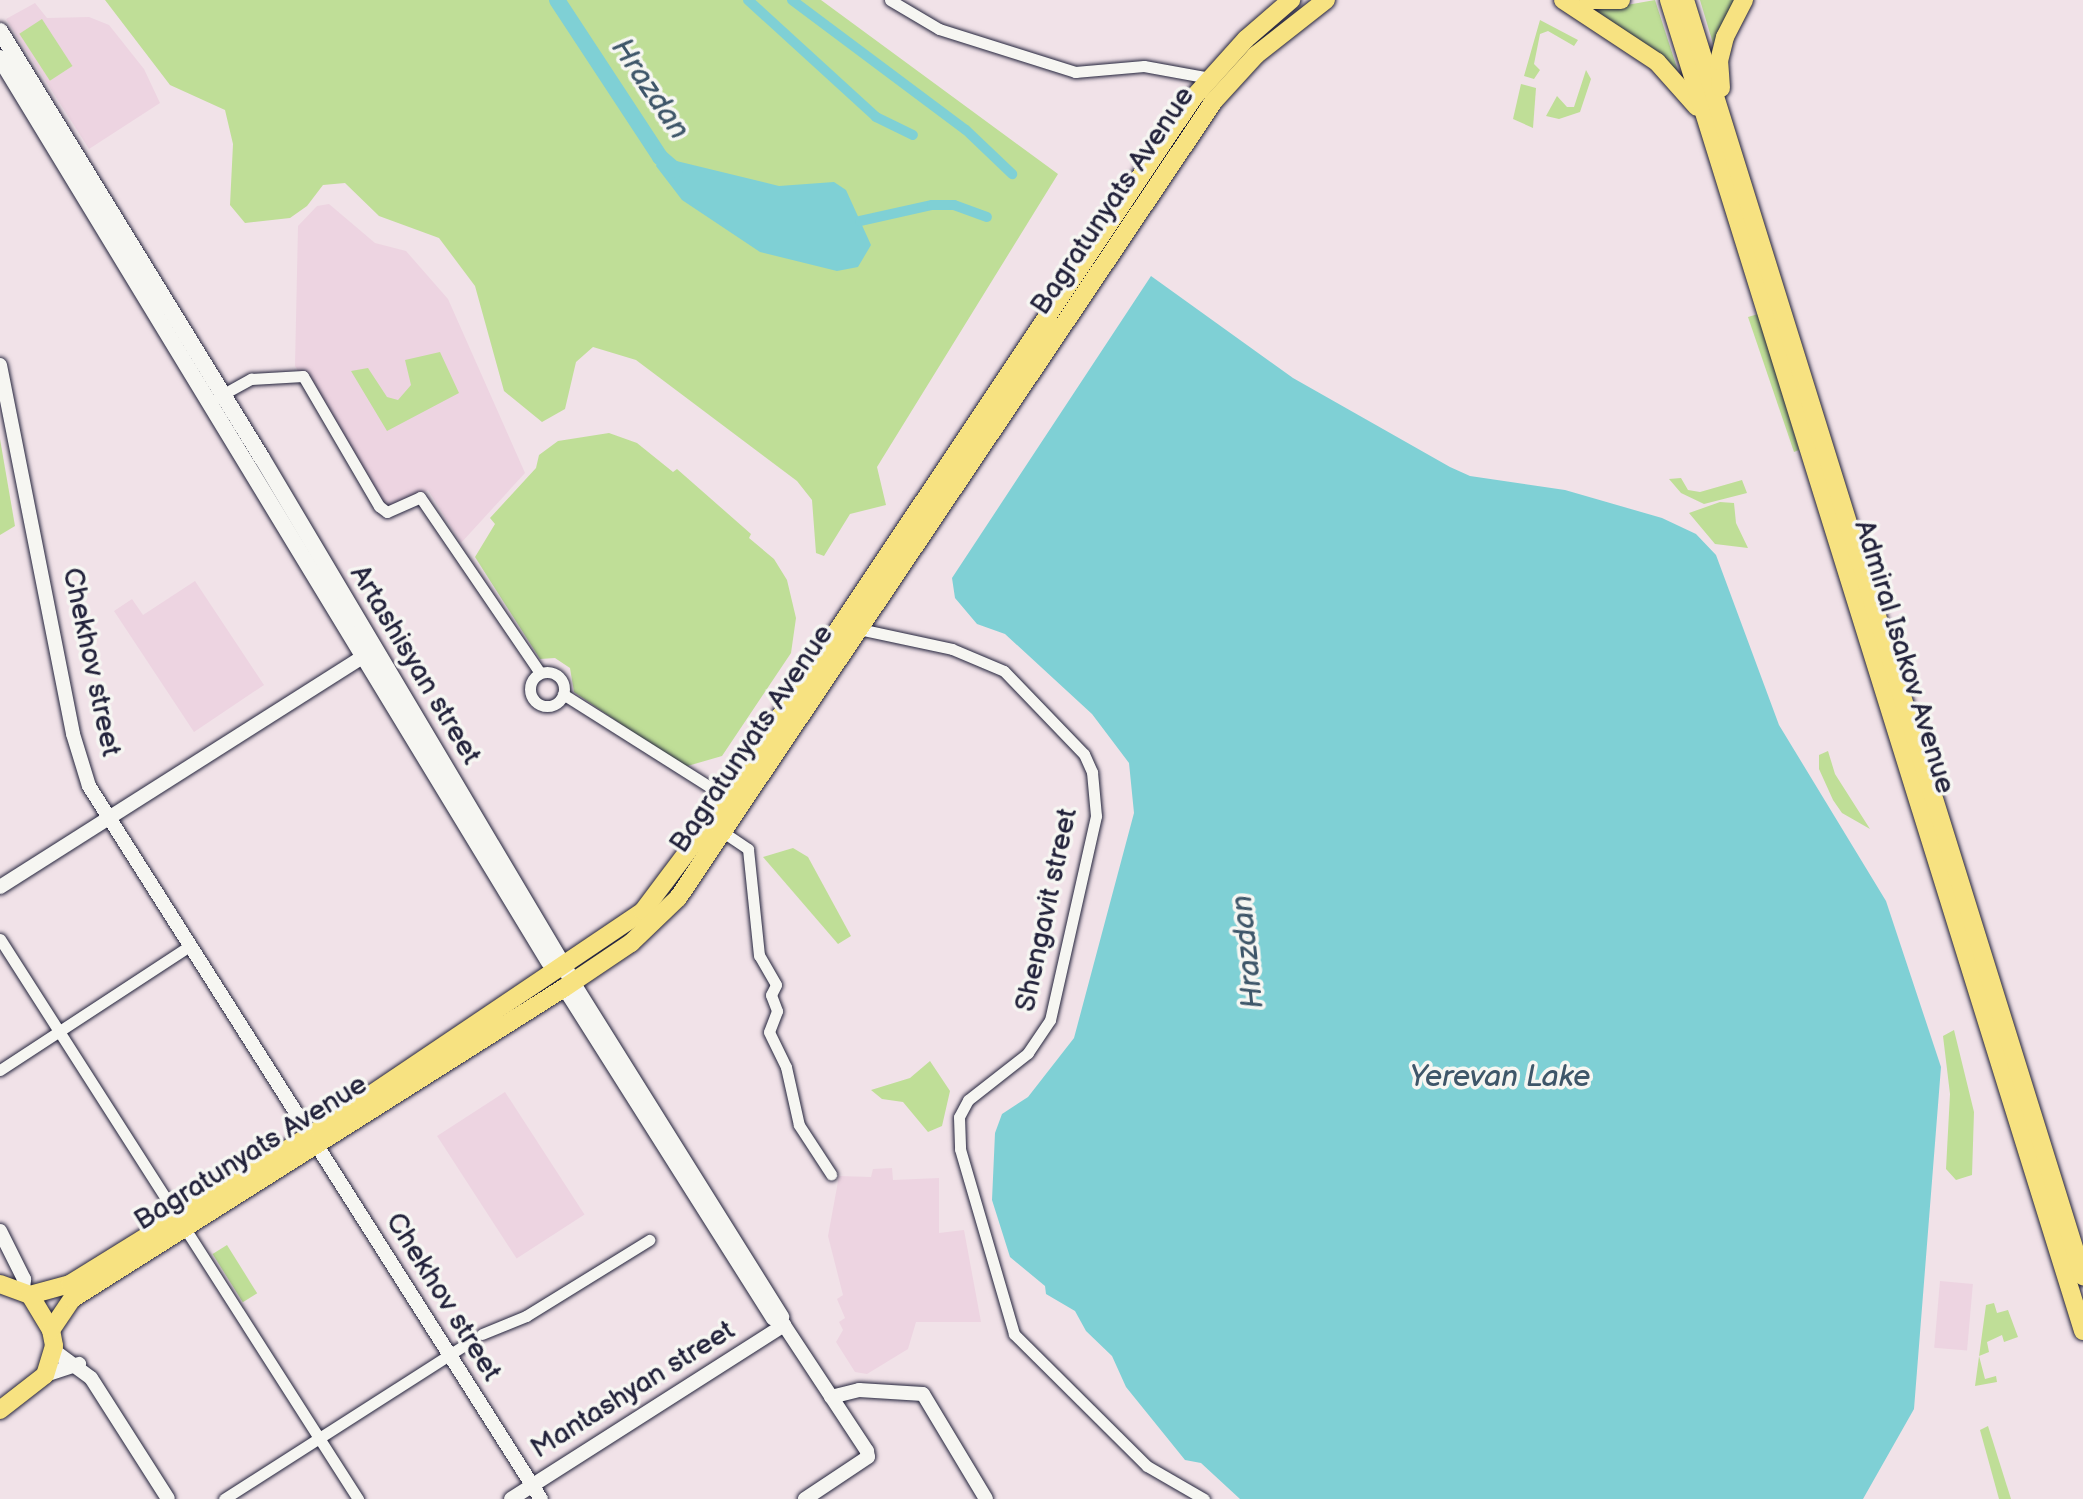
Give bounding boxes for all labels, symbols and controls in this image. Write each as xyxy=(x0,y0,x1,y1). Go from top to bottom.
water label: Hrazdan xyxy=(603,32,697,146)
street label: Bagratunyats Avenue xyxy=(1024,81,1202,321)
street label: Admiral Isakov Avenue xyxy=(1846,516,1962,798)
street label: Artashisyan street xyxy=(342,559,488,771)
street label: Chekhov street xyxy=(55,565,127,759)
street label: Bagratunyats Avenue xyxy=(663,619,841,859)
street label: Shengavit street xyxy=(1009,805,1085,1015)
water label: Hrazdan xyxy=(1224,893,1272,1011)
water label: Yerevan Lake xyxy=(1410,1059,1590,1095)
street label: Bagratunyats Avenue xyxy=(129,1068,373,1238)
street label: Chekhov street xyxy=(378,1207,508,1387)
street label: Mantashyan street xyxy=(525,1314,741,1466)

